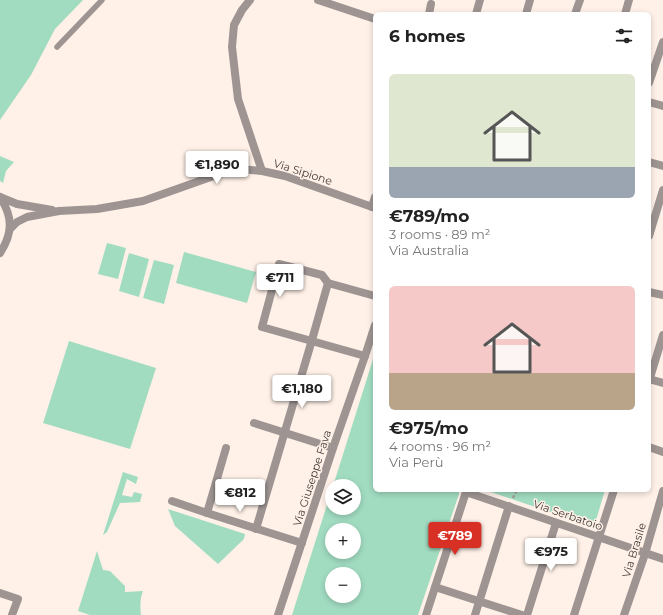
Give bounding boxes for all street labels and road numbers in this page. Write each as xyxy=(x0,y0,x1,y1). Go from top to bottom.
street label: Via Sipione xyxy=(272,156,334,188)
street label: Via Giuseppe Fava xyxy=(290,428,334,528)
street label: Via Serbatoio xyxy=(531,497,605,533)
street label: Via Brasile xyxy=(619,521,649,579)

